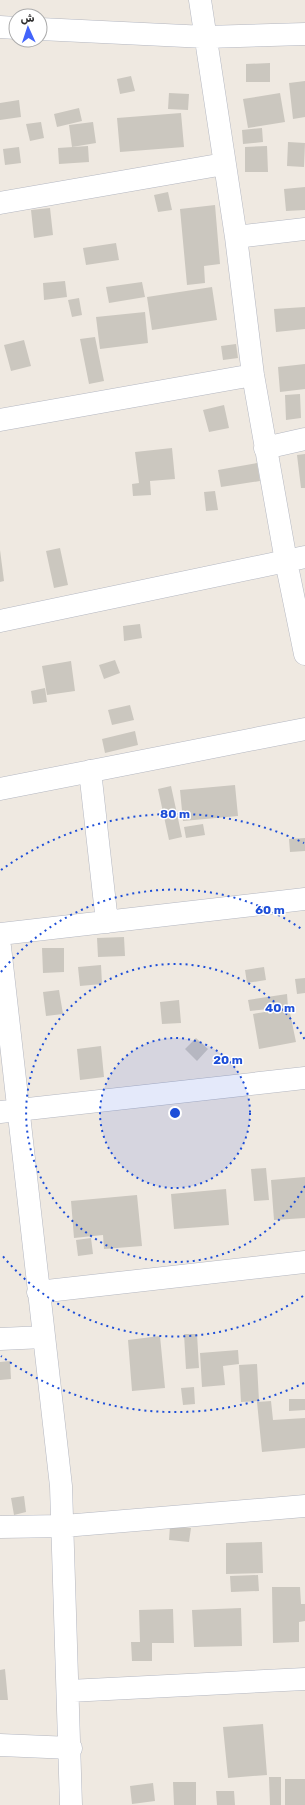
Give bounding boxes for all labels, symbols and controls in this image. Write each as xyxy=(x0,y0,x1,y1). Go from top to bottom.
north arrow xyxy=(8,8,48,48)
text: ش xyxy=(20,12,35,25)
text: 80 m xyxy=(160,807,190,821)
text: 60 m xyxy=(255,903,285,917)
text: 40 m xyxy=(265,1001,295,1015)
text: 20 m xyxy=(213,1053,243,1067)
centre of rings xyxy=(168,1106,182,1120)

